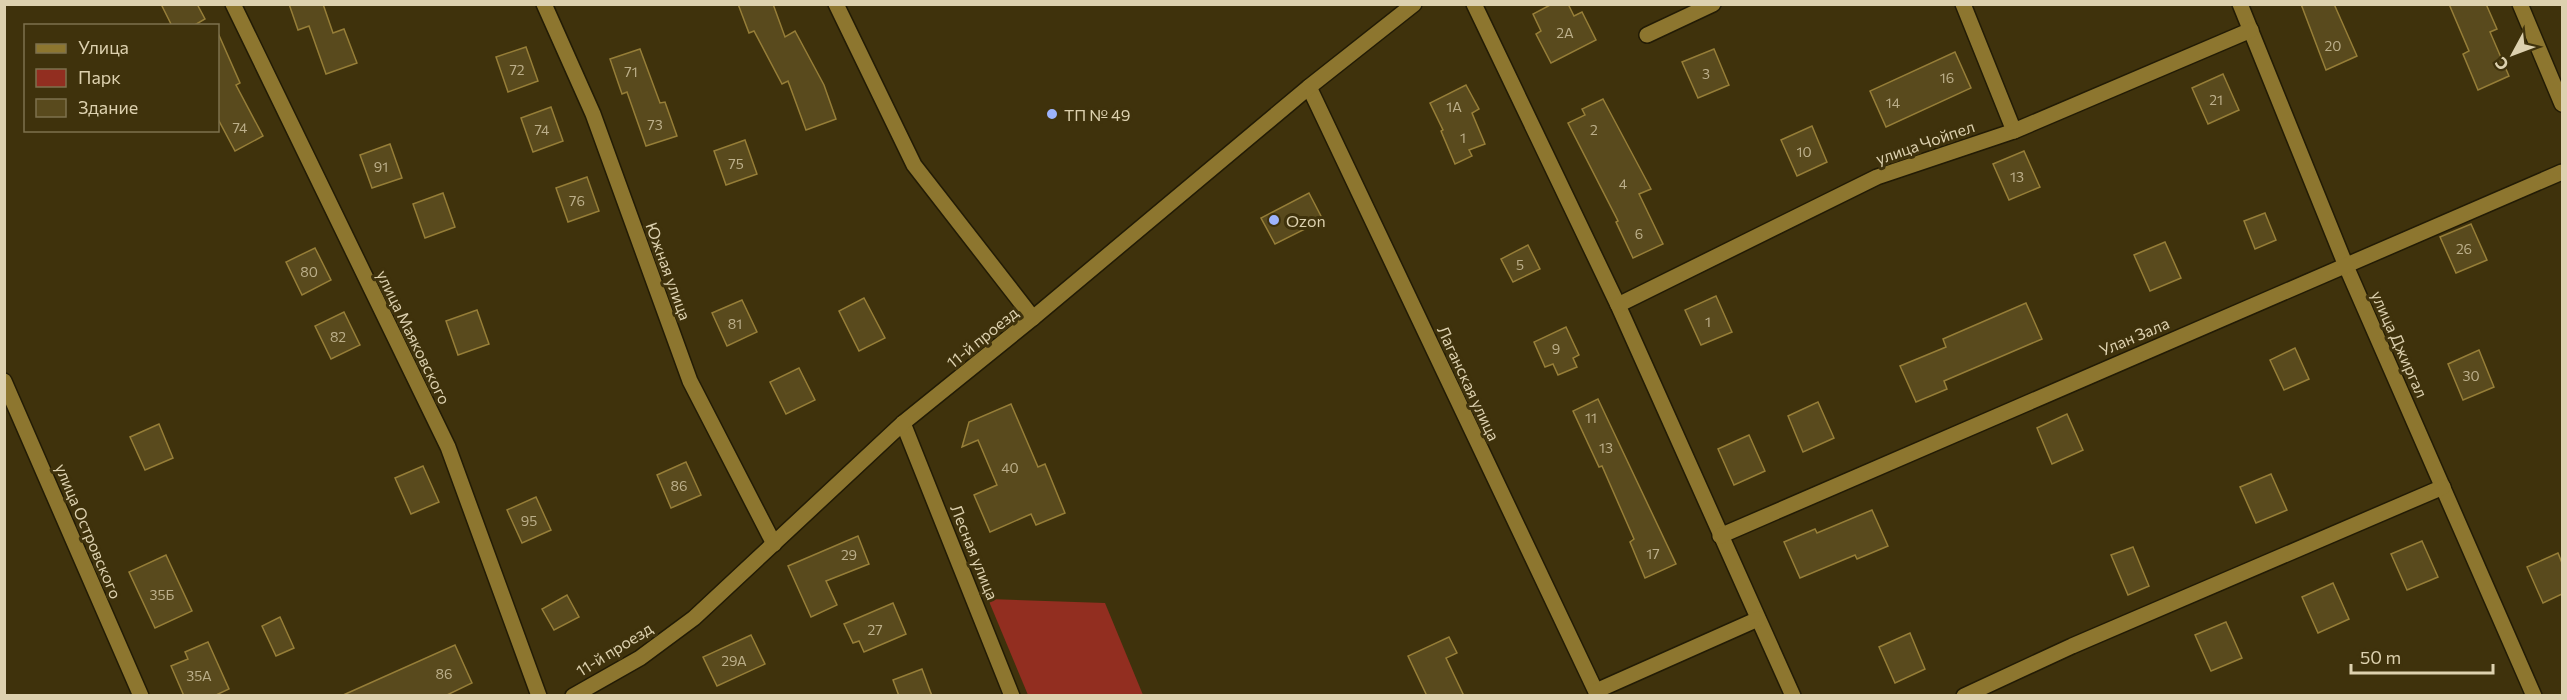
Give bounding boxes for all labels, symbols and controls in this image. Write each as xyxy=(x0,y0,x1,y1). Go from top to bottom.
legend xyxy=(24,24,219,132)
house number: 2А xyxy=(1556,24,1574,41)
north arrow xyxy=(2483,24,2543,84)
text: Улица xyxy=(78,36,129,58)
house number: 20 xyxy=(2325,37,2341,54)
text: С xyxy=(2491,54,2512,75)
house number: 72 xyxy=(509,61,525,78)
house number: 71 xyxy=(624,63,638,80)
house number: 3 xyxy=(1702,65,1710,82)
text: Парк xyxy=(78,66,121,88)
house number: 16 xyxy=(1940,69,1954,86)
house number: 21 xyxy=(2209,91,2223,108)
house number: 14 xyxy=(1886,94,1901,111)
text: Здание xyxy=(78,96,138,118)
house number: 1А xyxy=(1446,98,1462,115)
place label: ТП № 49 xyxy=(1064,105,1130,124)
marker: ТП № 49 xyxy=(1045,107,1059,121)
house number: 73 xyxy=(647,116,663,133)
street label: улица Чойпел xyxy=(1873,116,1977,168)
house number: 74 xyxy=(233,119,248,136)
house number: 74 xyxy=(535,121,550,138)
house number: 2 xyxy=(1590,121,1598,138)
house number: 1 xyxy=(1460,129,1466,146)
house number: 10 xyxy=(1796,143,1812,160)
house number: 75 xyxy=(728,155,744,172)
house number: 91 xyxy=(374,158,388,175)
house number: 13 xyxy=(2010,168,2024,185)
house number: 4 xyxy=(1619,175,1628,192)
house number: 76 xyxy=(569,192,585,209)
place label: Ozon xyxy=(1286,211,1326,230)
marker: Ozon xyxy=(1267,213,1281,227)
street label: Южная улица xyxy=(643,220,695,322)
house number: 6 xyxy=(1635,225,1643,242)
house number: 26 xyxy=(2456,240,2472,257)
house number: 5 xyxy=(1516,256,1524,273)
house number: 80 xyxy=(300,263,318,280)
street label: улица Маяковского xyxy=(373,267,455,407)
street label: улица Джиргал xyxy=(2368,288,2432,400)
street label: 11-й проезд xyxy=(943,302,1022,372)
house number: 1 xyxy=(1705,313,1711,330)
street label: Улан Зала xyxy=(2096,313,2172,359)
house number: 81 xyxy=(728,315,742,332)
street label: Лаганская улица xyxy=(1434,322,1504,444)
house number: 82 xyxy=(330,328,346,345)
house number: 9 xyxy=(1552,340,1560,357)
house number: 30 xyxy=(2462,367,2480,384)
house number: 11 xyxy=(1585,409,1597,426)
house number: 13 xyxy=(1599,439,1613,456)
house number: 40 xyxy=(1001,459,1019,476)
street label: улица Островского xyxy=(52,461,126,601)
house number: 86 xyxy=(671,477,688,494)
street label: Лесная улица xyxy=(947,502,1003,602)
house number: 95 xyxy=(521,512,537,529)
house number: 17 xyxy=(1646,545,1660,562)
house number: 29 xyxy=(841,546,857,563)
house number: 35Б xyxy=(150,586,175,603)
street label: 11-й проезд xyxy=(572,618,656,680)
house number: 27 xyxy=(867,621,883,638)
scale bar xyxy=(2351,637,2494,675)
text: 50 m xyxy=(2360,646,2401,668)
house number: 29А xyxy=(721,652,747,669)
house number: 86 xyxy=(436,665,453,682)
house number: 35А xyxy=(186,667,212,684)

